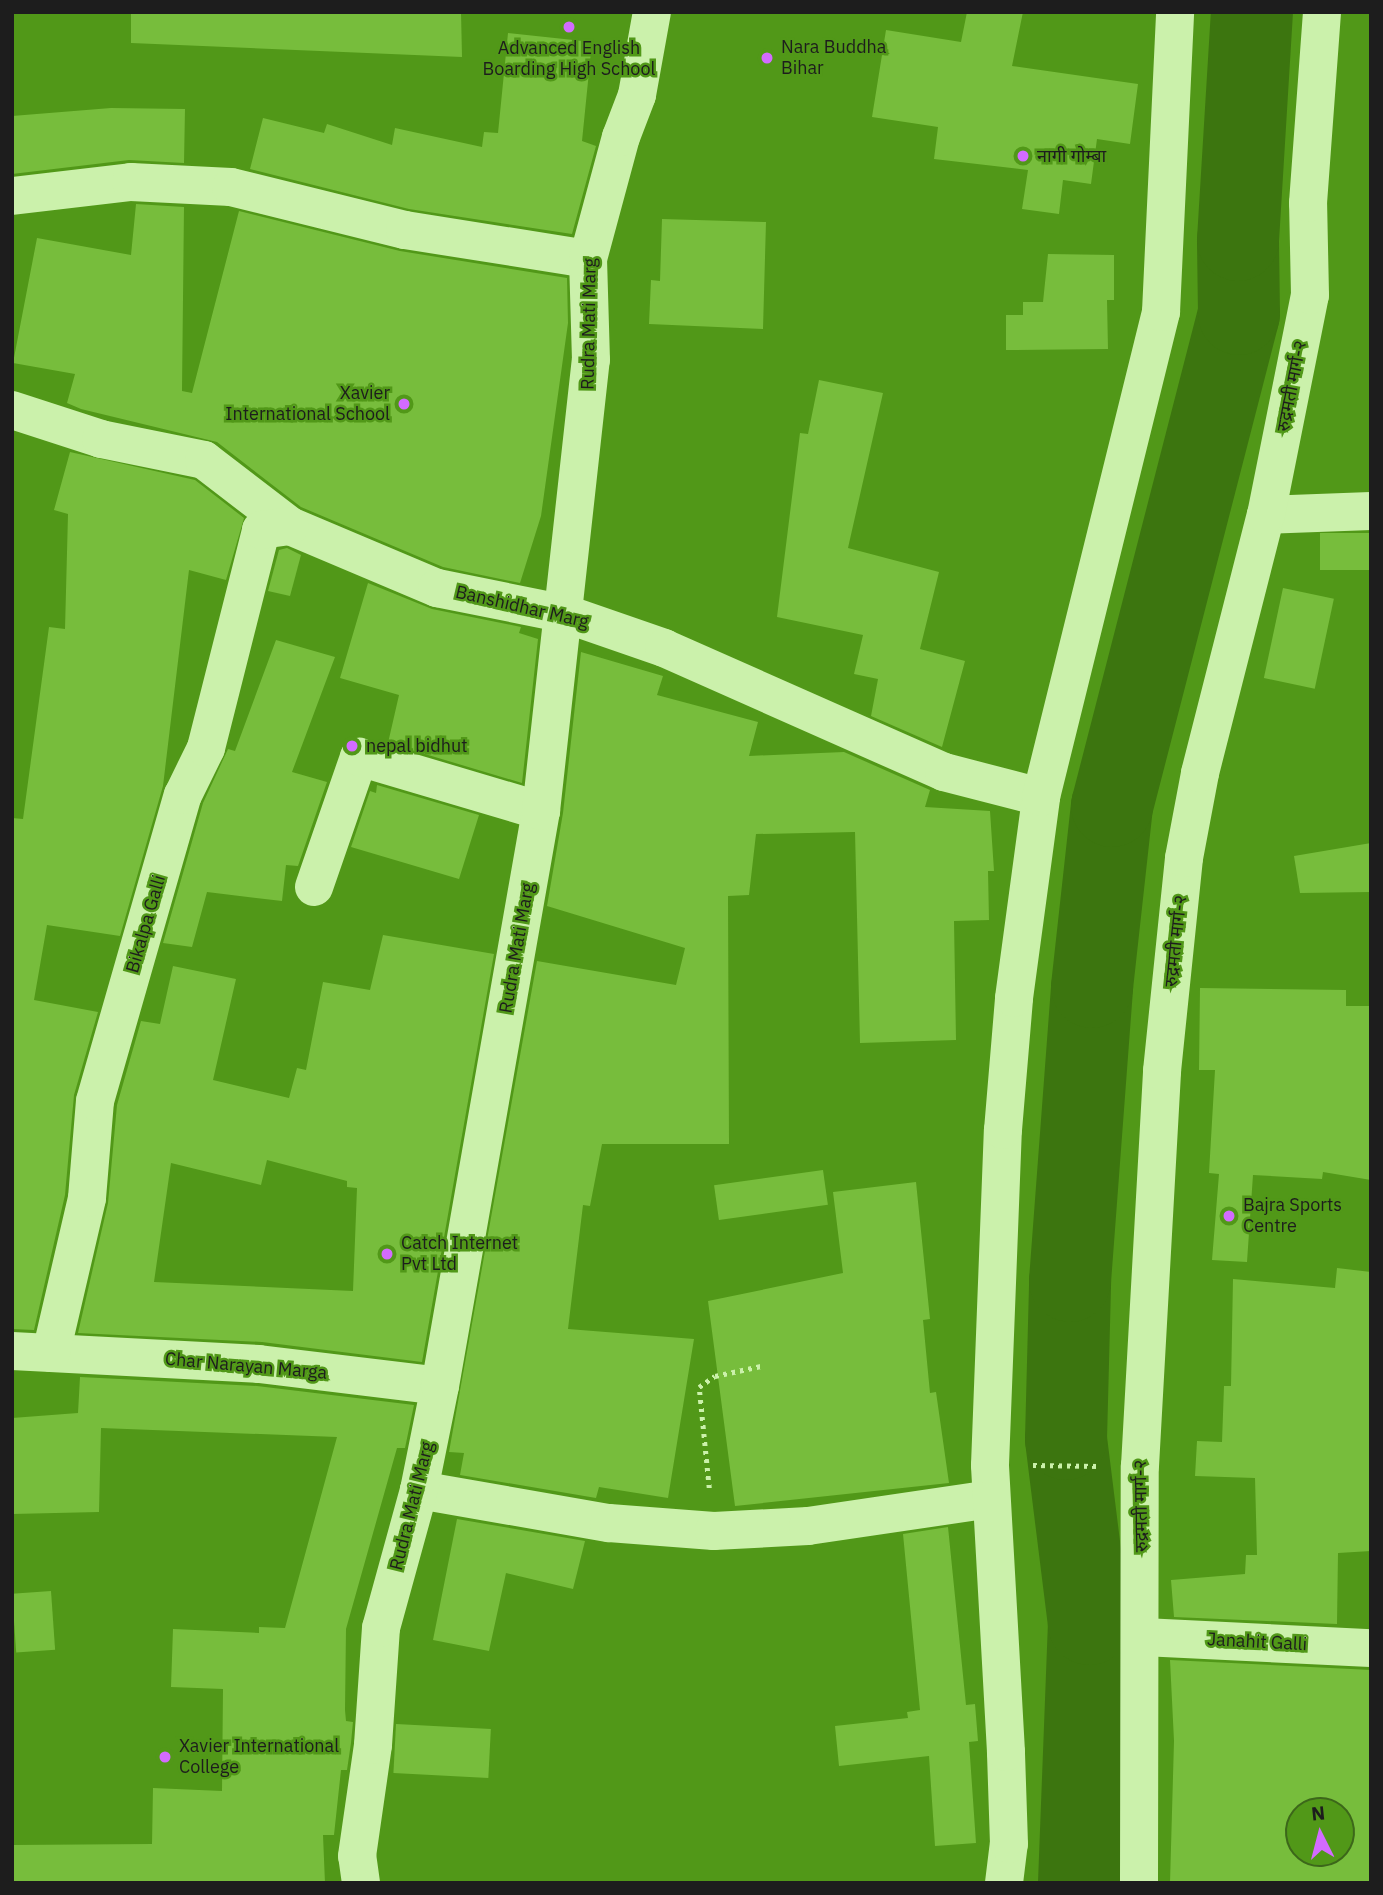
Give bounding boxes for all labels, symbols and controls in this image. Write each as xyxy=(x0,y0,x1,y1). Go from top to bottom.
marker: Advanced English Boarding High School xyxy=(561,19,577,35)
place label: Nara Buddha Bihar xyxy=(781,37,886,80)
place label: Advanced English Boarding High School xyxy=(483,38,655,80)
marker: Nara Buddha Bihar xyxy=(759,50,775,66)
place label: नागी गोम्बा xyxy=(1037,145,1106,167)
marker: नागी गोम्बा xyxy=(1015,148,1031,164)
street label: Rudra Mati Marg xyxy=(577,258,601,390)
street label: रुद्रमती मार्ग-२ xyxy=(1273,339,1311,433)
place label: Xavier International School xyxy=(225,383,390,426)
marker: Xavier International School xyxy=(396,396,412,412)
street label: Banshidhar Marg xyxy=(453,581,591,633)
place label: nepal bidhut xyxy=(366,735,467,757)
marker: nepal bidhut xyxy=(344,738,360,754)
street label: Bikalpa Galli xyxy=(122,873,170,975)
street label: Rudra Mati Marg xyxy=(495,881,539,1015)
street label: रुद्रमती मार्ग-२ xyxy=(1160,894,1192,988)
place label: Bajra Sports Centre xyxy=(1243,1195,1342,1238)
marker: Bajra Sports Centre xyxy=(1221,1208,1237,1224)
place label: Catch Internet Pvt Ltd xyxy=(401,1233,518,1276)
marker: Catch Internet Pvt Ltd xyxy=(379,1246,395,1262)
street label: Char Narayan Marga xyxy=(164,1348,328,1384)
street label: Rudra Mati Marg xyxy=(386,1439,438,1573)
street label: रुद्रमती मार्ग-२ xyxy=(1129,1460,1153,1552)
street label: Janahit Galli xyxy=(1206,1629,1308,1655)
place label: Xavier International College xyxy=(179,1736,339,1778)
marker: Xavier International College xyxy=(157,1749,173,1765)
north arrow xyxy=(1285,1797,1355,1867)
text: N xyxy=(1310,1800,1326,1826)

